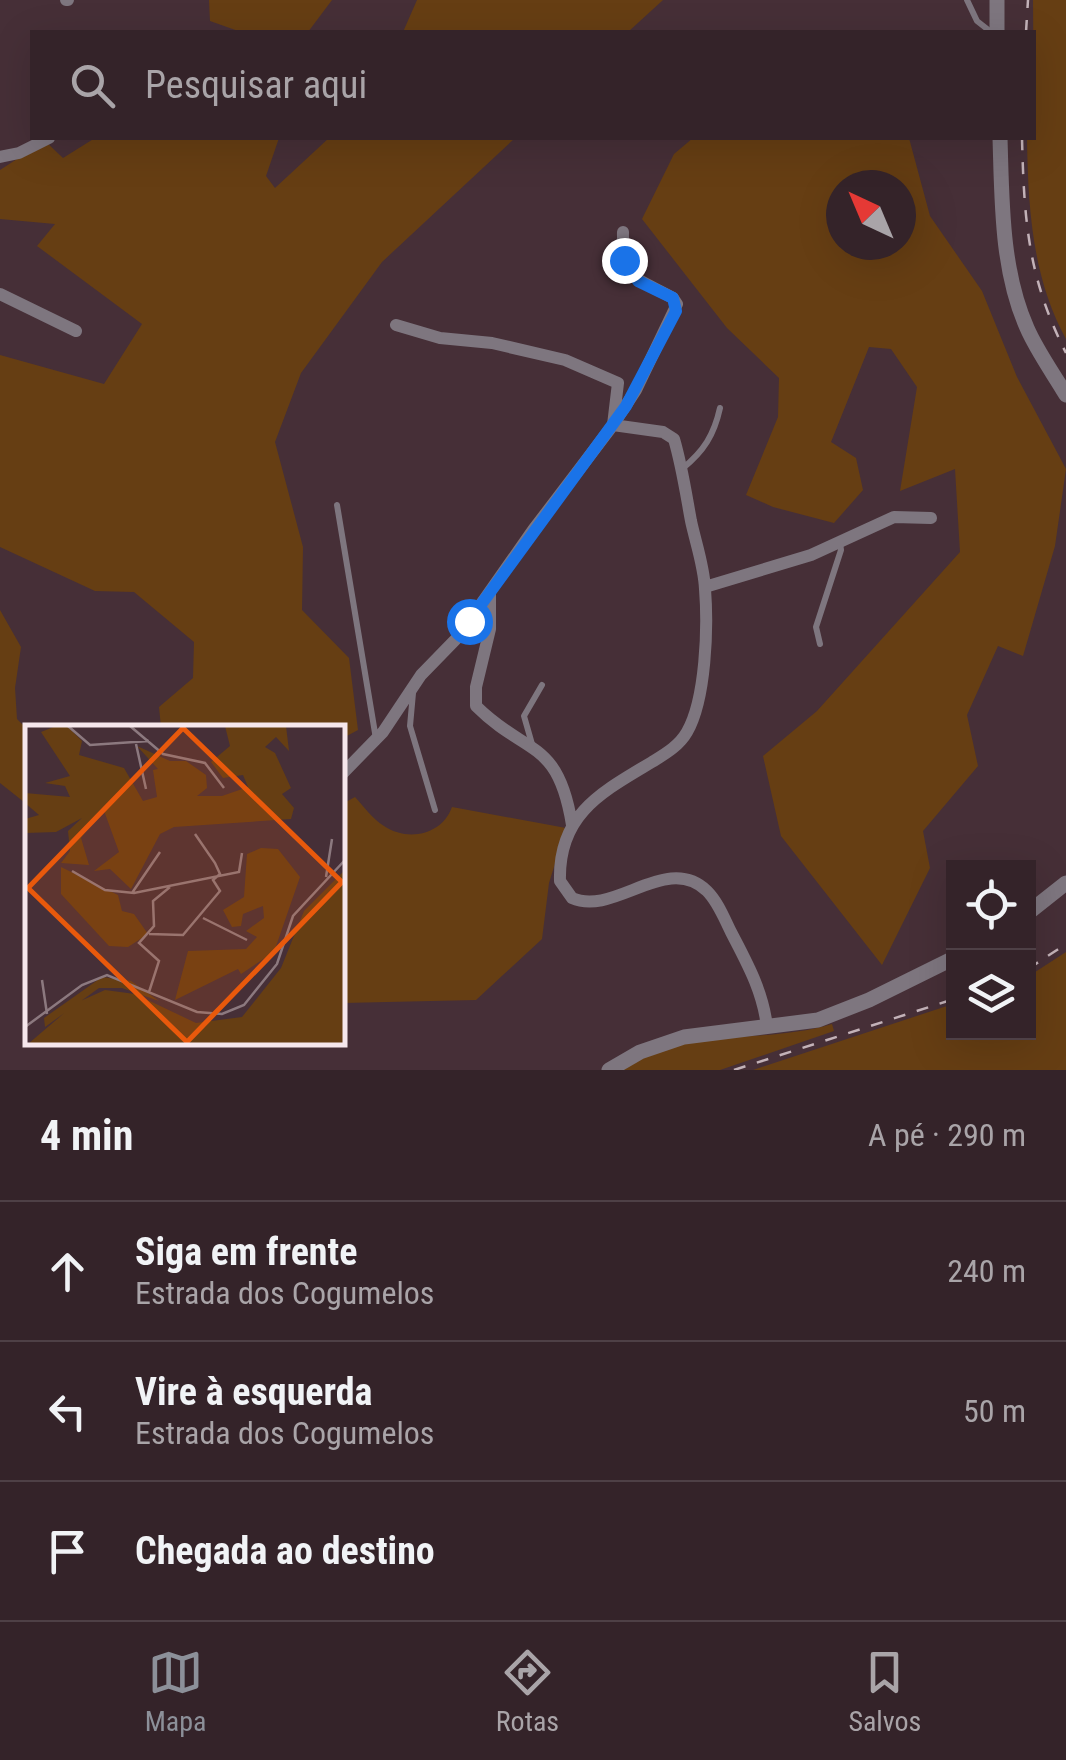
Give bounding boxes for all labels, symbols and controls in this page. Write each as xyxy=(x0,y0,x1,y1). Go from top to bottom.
search box xyxy=(30,30,1036,140)
icon: search xyxy=(65,58,120,113)
text: Pesquisar aqui xyxy=(145,63,367,107)
north arrow xyxy=(826,170,916,260)
route end xyxy=(602,238,648,284)
route start xyxy=(447,599,493,645)
inset map xyxy=(25,725,345,1045)
map controls xyxy=(946,860,1036,1040)
button: locate xyxy=(946,860,1036,950)
button: layers xyxy=(946,950,1036,1040)
text: 4 min xyxy=(40,1111,133,1160)
text: A pé · 290 m xyxy=(868,1116,1026,1154)
text: Siga em frente xyxy=(135,1230,357,1274)
icon: ahead xyxy=(40,1244,95,1299)
text: 240 m xyxy=(947,1252,1026,1290)
text: Estrada dos Cogumelos xyxy=(135,1274,434,1312)
text: Vire à esquerda xyxy=(135,1370,373,1414)
icon: left xyxy=(40,1384,95,1439)
text: 50 m xyxy=(963,1392,1026,1430)
text: Estrada dos Cogumelos xyxy=(135,1414,434,1452)
icon: arrive xyxy=(40,1524,95,1579)
text: Chegada ao destino xyxy=(135,1529,435,1573)
tab: Mapa xyxy=(145,1645,206,1738)
tab: Rotas xyxy=(496,1645,559,1738)
tab: Salvos xyxy=(848,1645,921,1738)

